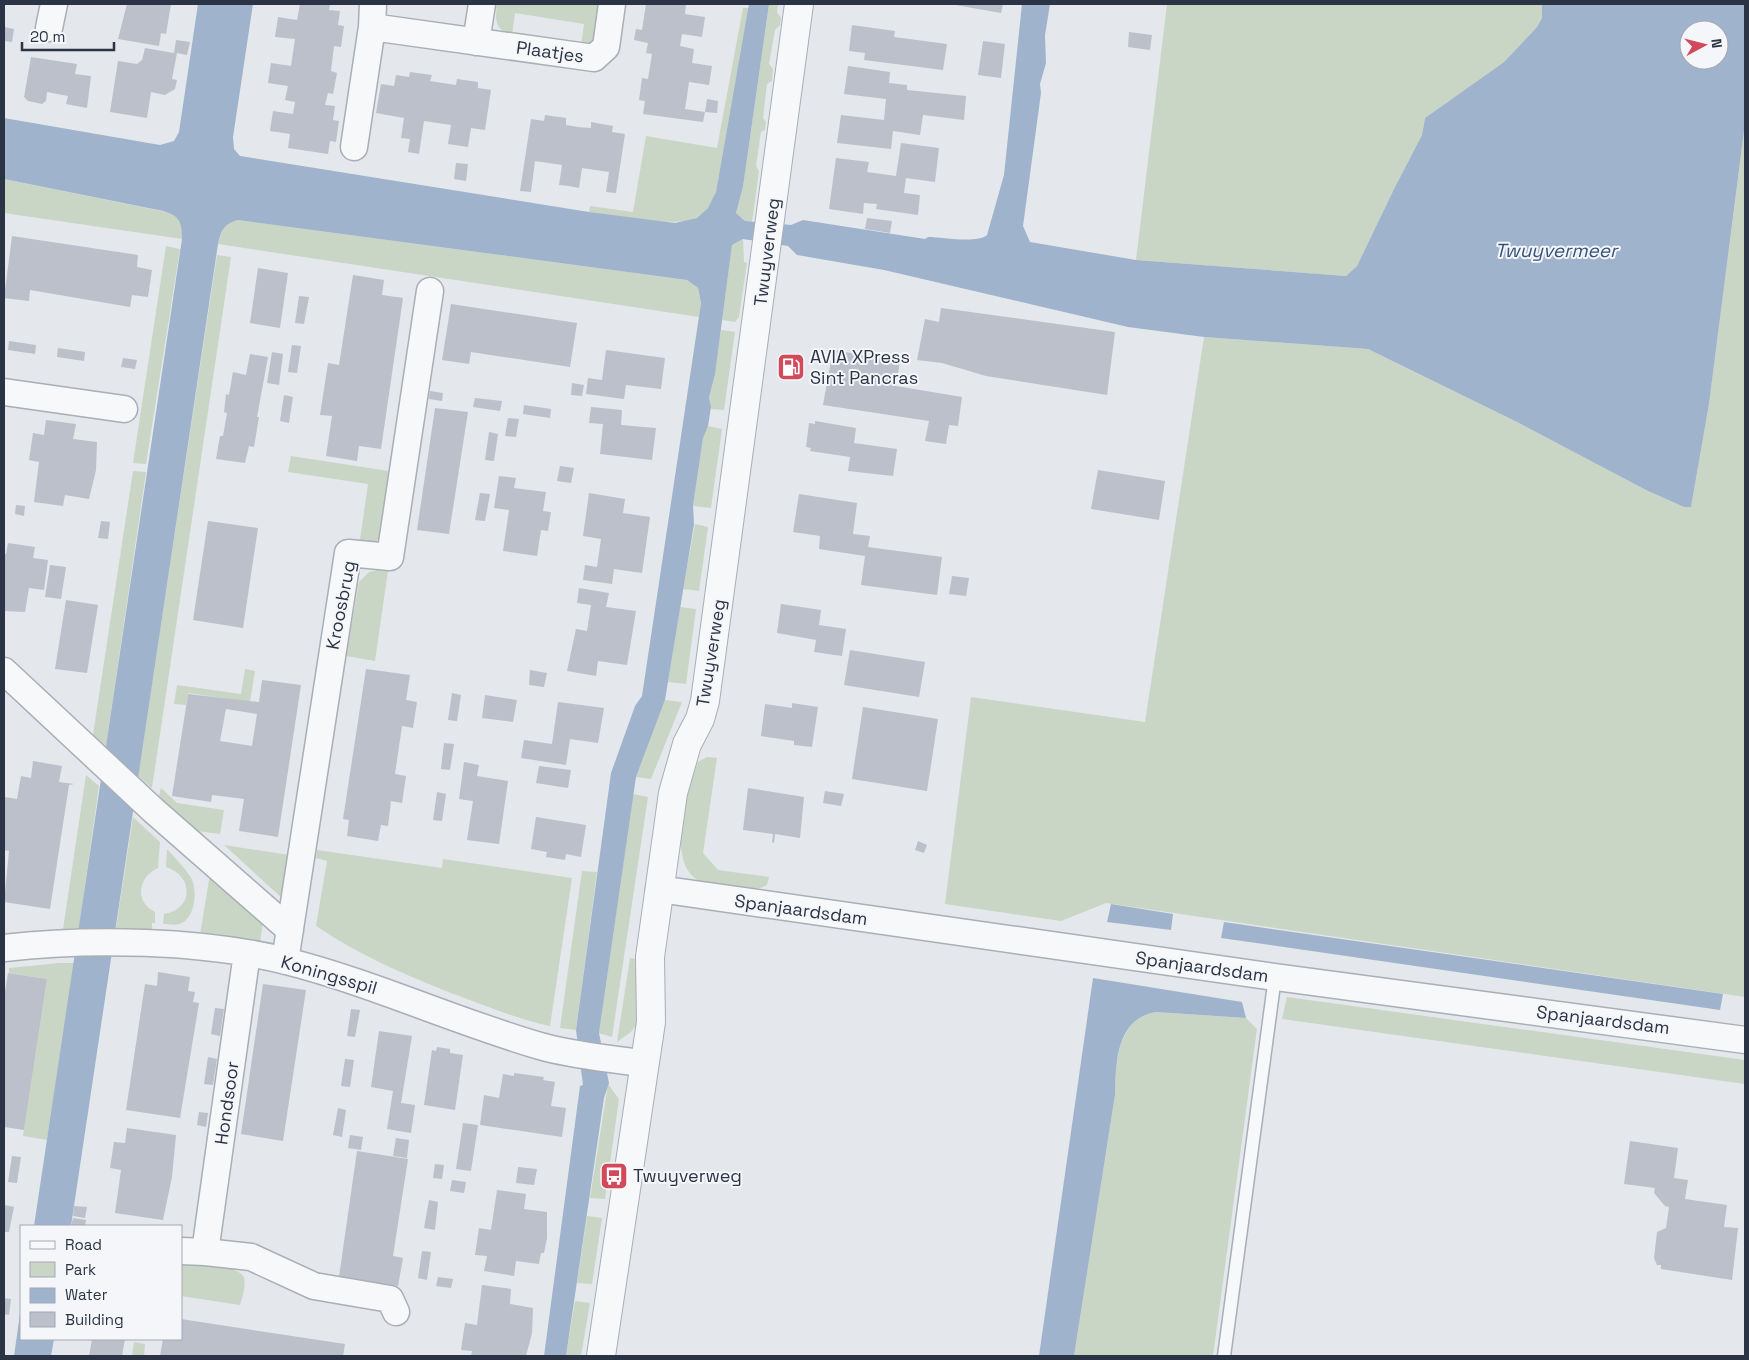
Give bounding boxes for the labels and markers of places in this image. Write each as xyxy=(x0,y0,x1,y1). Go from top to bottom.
place label: AVIA XPress Sint Pancras xyxy=(810,345,918,389)
fuel station icon: AVIA XPress Sint Pancras xyxy=(776,352,806,382)
bus stop icon: Twuyverweg xyxy=(599,1161,629,1191)
place label: Twuyverweg xyxy=(633,1164,742,1187)

